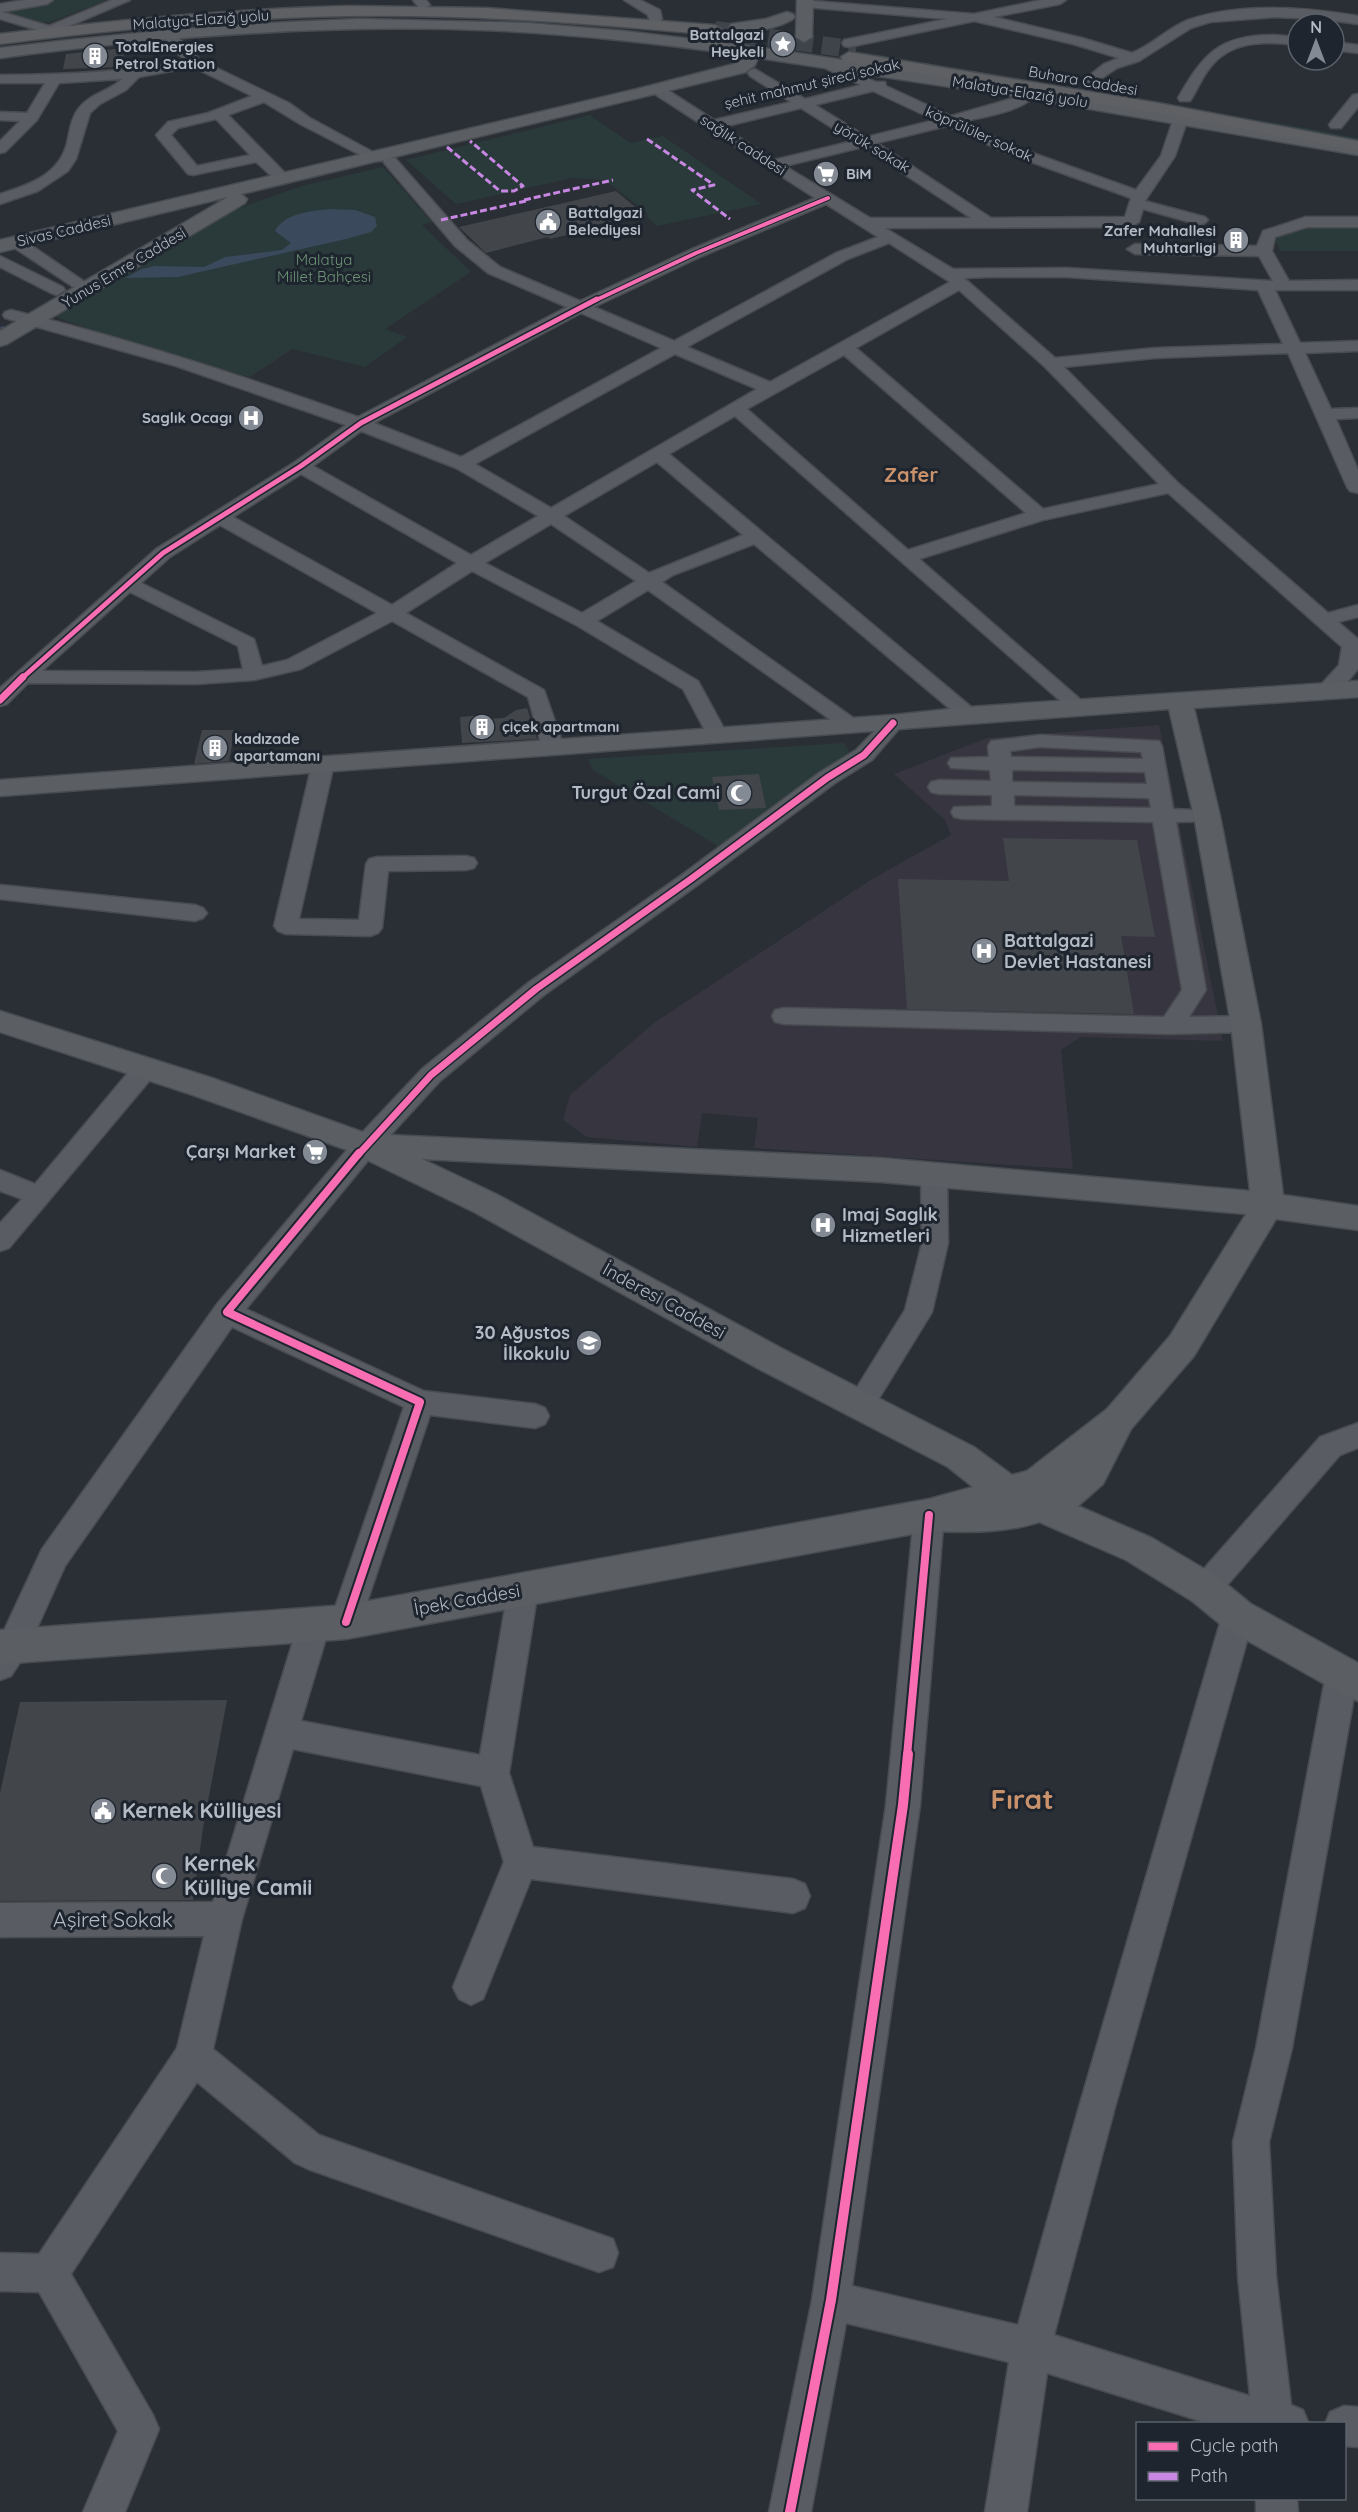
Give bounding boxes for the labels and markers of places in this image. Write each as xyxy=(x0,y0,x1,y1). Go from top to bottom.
place label: Battalgazi Heykeli xyxy=(689,25,764,61)
place icon: Battalgazi Heykeli xyxy=(768,29,798,59)
place label: TotalEnergies Petrol Station xyxy=(115,37,215,73)
building icon: TotalEnergies Petrol Station xyxy=(80,41,110,71)
supermarket icon: BiM xyxy=(811,159,841,189)
place label: BiM xyxy=(846,164,872,183)
place label: Battalgazi Belediyesi xyxy=(568,203,643,239)
public building icon: Battalgazi Belediyesi xyxy=(533,207,563,237)
place label: Zafer Mahallesi Muhtarligi xyxy=(1104,221,1216,257)
building icon: Zafer Mahallesi Muhtarligi xyxy=(1221,225,1251,255)
hospital icon: Saglık Ocagı xyxy=(236,403,266,433)
place label: Saglık Ocagı xyxy=(142,408,232,427)
building icon: çiçek apartmanı xyxy=(467,712,497,742)
place label: çiçek apartmanı xyxy=(502,717,619,736)
place label: kadızade apartamanı xyxy=(234,729,320,765)
building icon: kadızade apartamanı xyxy=(200,733,230,763)
mosque icon: Turgut Özal Cami xyxy=(724,778,754,808)
place label: Turgut Özal Cami xyxy=(571,781,720,804)
place label: Battalgazi Devlet Hastanesi xyxy=(1004,929,1151,973)
hospital icon: Battalgazi Devlet Hastanesi xyxy=(969,936,999,966)
supermarket icon: Çarşı Market xyxy=(300,1137,330,1167)
place label: Çarşı Market xyxy=(186,1140,296,1163)
place label: Imaj Saglık Hizmetleri xyxy=(842,1203,938,1247)
hospital icon: Imaj Saglık Hizmetleri xyxy=(808,1210,838,1240)
place label: 30 Ağustos İlkokulu xyxy=(475,1321,570,1365)
school or university icon: 30 Ağustos İlkokulu xyxy=(574,1328,604,1358)
public building icon: Kernek Külliyesi xyxy=(88,1796,118,1826)
place label: Kernek Külliyesi xyxy=(122,1797,281,1823)
place label: Kernek Külliye Camii xyxy=(184,1850,312,1900)
mosque icon: Kernek Külliye Camii xyxy=(149,1861,179,1891)

